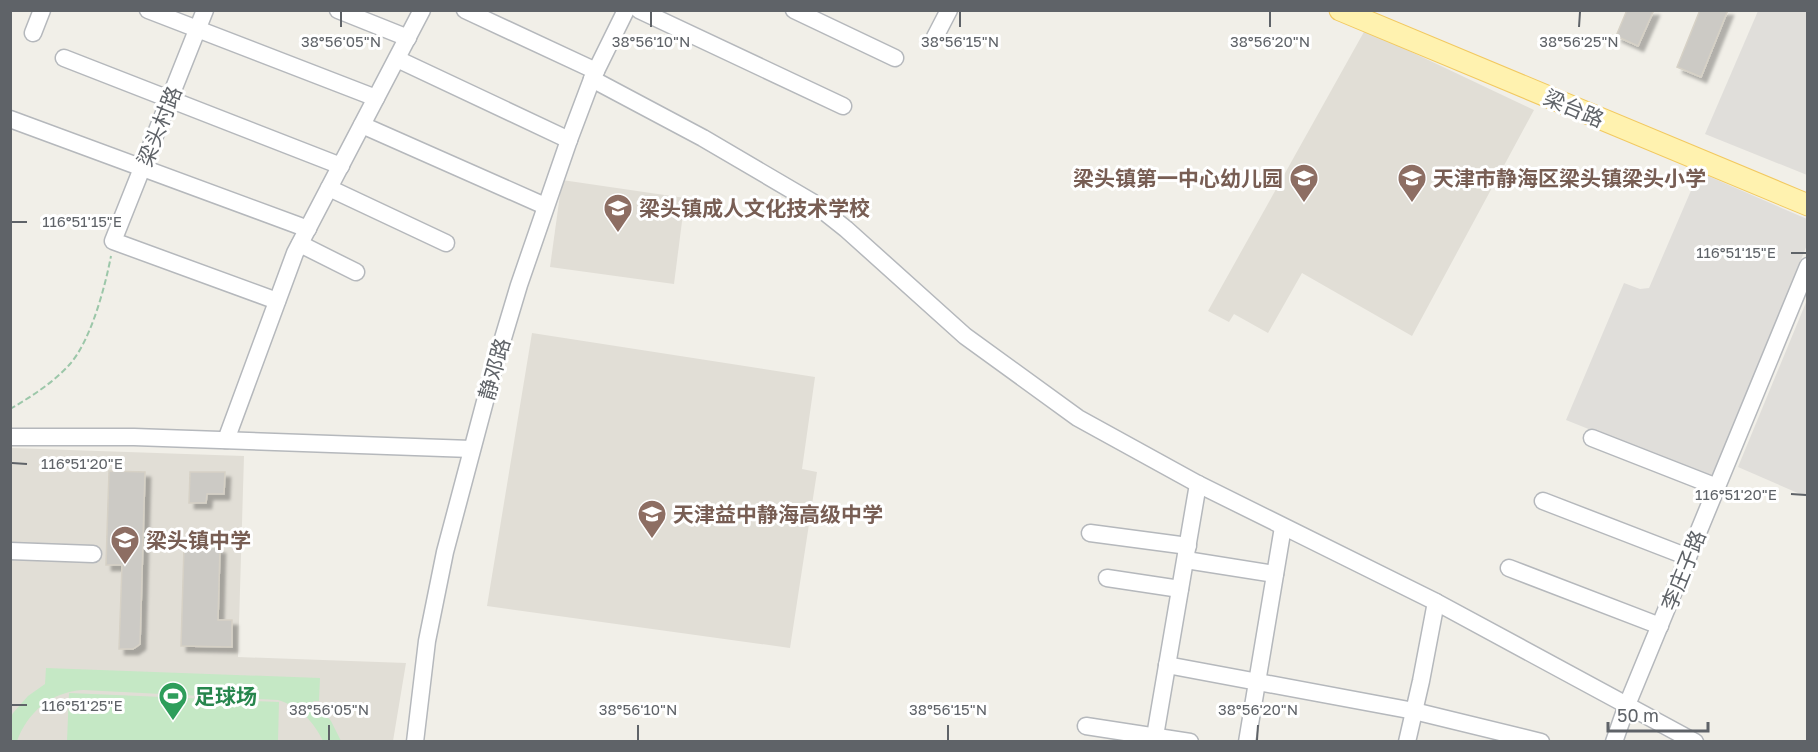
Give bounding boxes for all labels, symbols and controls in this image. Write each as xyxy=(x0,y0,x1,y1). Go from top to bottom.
text: 38°56'05"N xyxy=(301,32,381,50)
text: 38°56'10"N xyxy=(612,32,690,50)
text: 38°56'15"N xyxy=(921,32,999,50)
text: 38°56'20"N xyxy=(1230,32,1310,50)
text: 38°56'25"N xyxy=(1539,32,1619,50)
street label: 梁头村路 xyxy=(131,82,187,170)
street label: 梁台路 xyxy=(1540,84,1608,132)
school or university icon: 梁头镇第一中心幼儿园 xyxy=(1288,162,1320,204)
school or university icon: 天津市静海区梁头镇梁头小学 xyxy=(1396,162,1428,204)
place label: 梁头镇第一中心幼儿园 xyxy=(1073,165,1283,191)
place label: 天津市静海区梁头镇梁头小学 xyxy=(1433,165,1706,191)
school or university icon: 梁头镇成人文化技术学校 xyxy=(602,192,634,234)
place label: 梁头镇成人文化技术学校 xyxy=(639,195,870,221)
text: 116°51'15"E xyxy=(42,212,122,230)
text: 116°51'15"E xyxy=(1696,243,1776,261)
street label: 静邓路 xyxy=(473,335,515,403)
text: 116°51'20"E xyxy=(41,454,123,472)
text: 116°51'20"E xyxy=(1695,485,1777,503)
school or university icon: 天津益中静海高级中学 xyxy=(636,498,668,540)
place label: 天津益中静海高级中学 xyxy=(673,501,883,527)
school or university icon: 梁头镇中学 xyxy=(109,524,141,566)
street label: 李庄子路 xyxy=(1655,526,1711,614)
place label: 梁头镇中学 xyxy=(146,527,251,553)
sports icon: 足球场 xyxy=(157,680,189,722)
place label: 足球场 xyxy=(194,683,257,709)
scale bar xyxy=(1608,695,1708,733)
text: 116°51'25"E xyxy=(41,696,123,714)
text: 38°56'05"N xyxy=(289,700,369,718)
text: 38°56'10"N xyxy=(599,700,677,718)
text: 38°56'15"N xyxy=(909,700,987,718)
text: 38°56'20"N xyxy=(1218,700,1298,718)
text: 50 m xyxy=(1617,704,1659,726)

